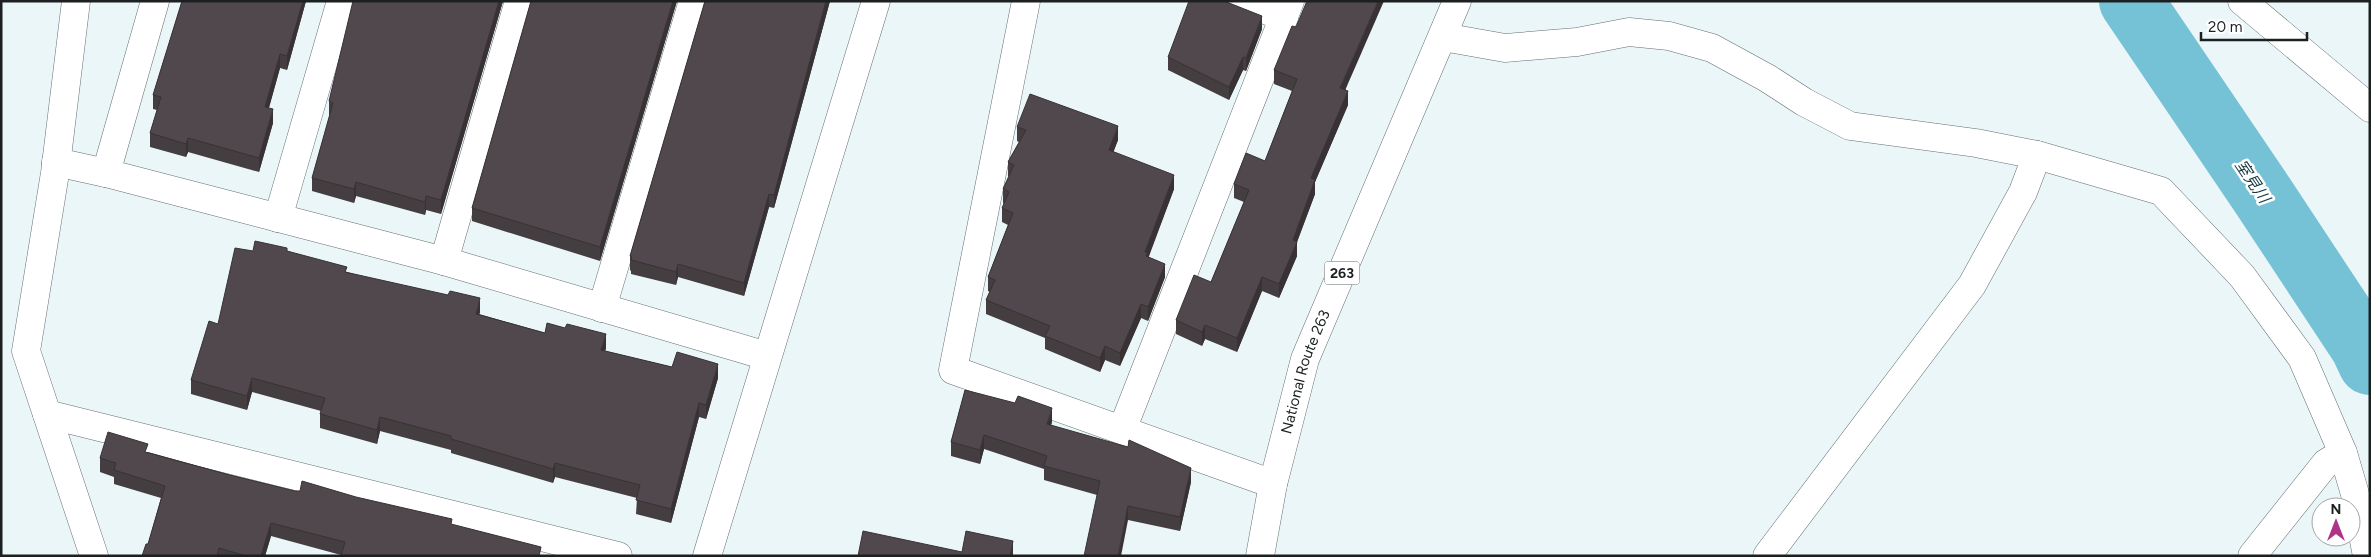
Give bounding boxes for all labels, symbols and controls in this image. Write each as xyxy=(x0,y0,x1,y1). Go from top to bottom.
scale bar xyxy=(2201,10,2307,42)
text: 20 m xyxy=(2208,18,2242,36)
water label: 室見川 xyxy=(2231,156,2275,208)
road number: 263 xyxy=(1324,262,1360,284)
street label: National Route 263 xyxy=(1277,307,1334,436)
north arrow xyxy=(2311,497,2361,547)
text: N xyxy=(2331,501,2341,518)

